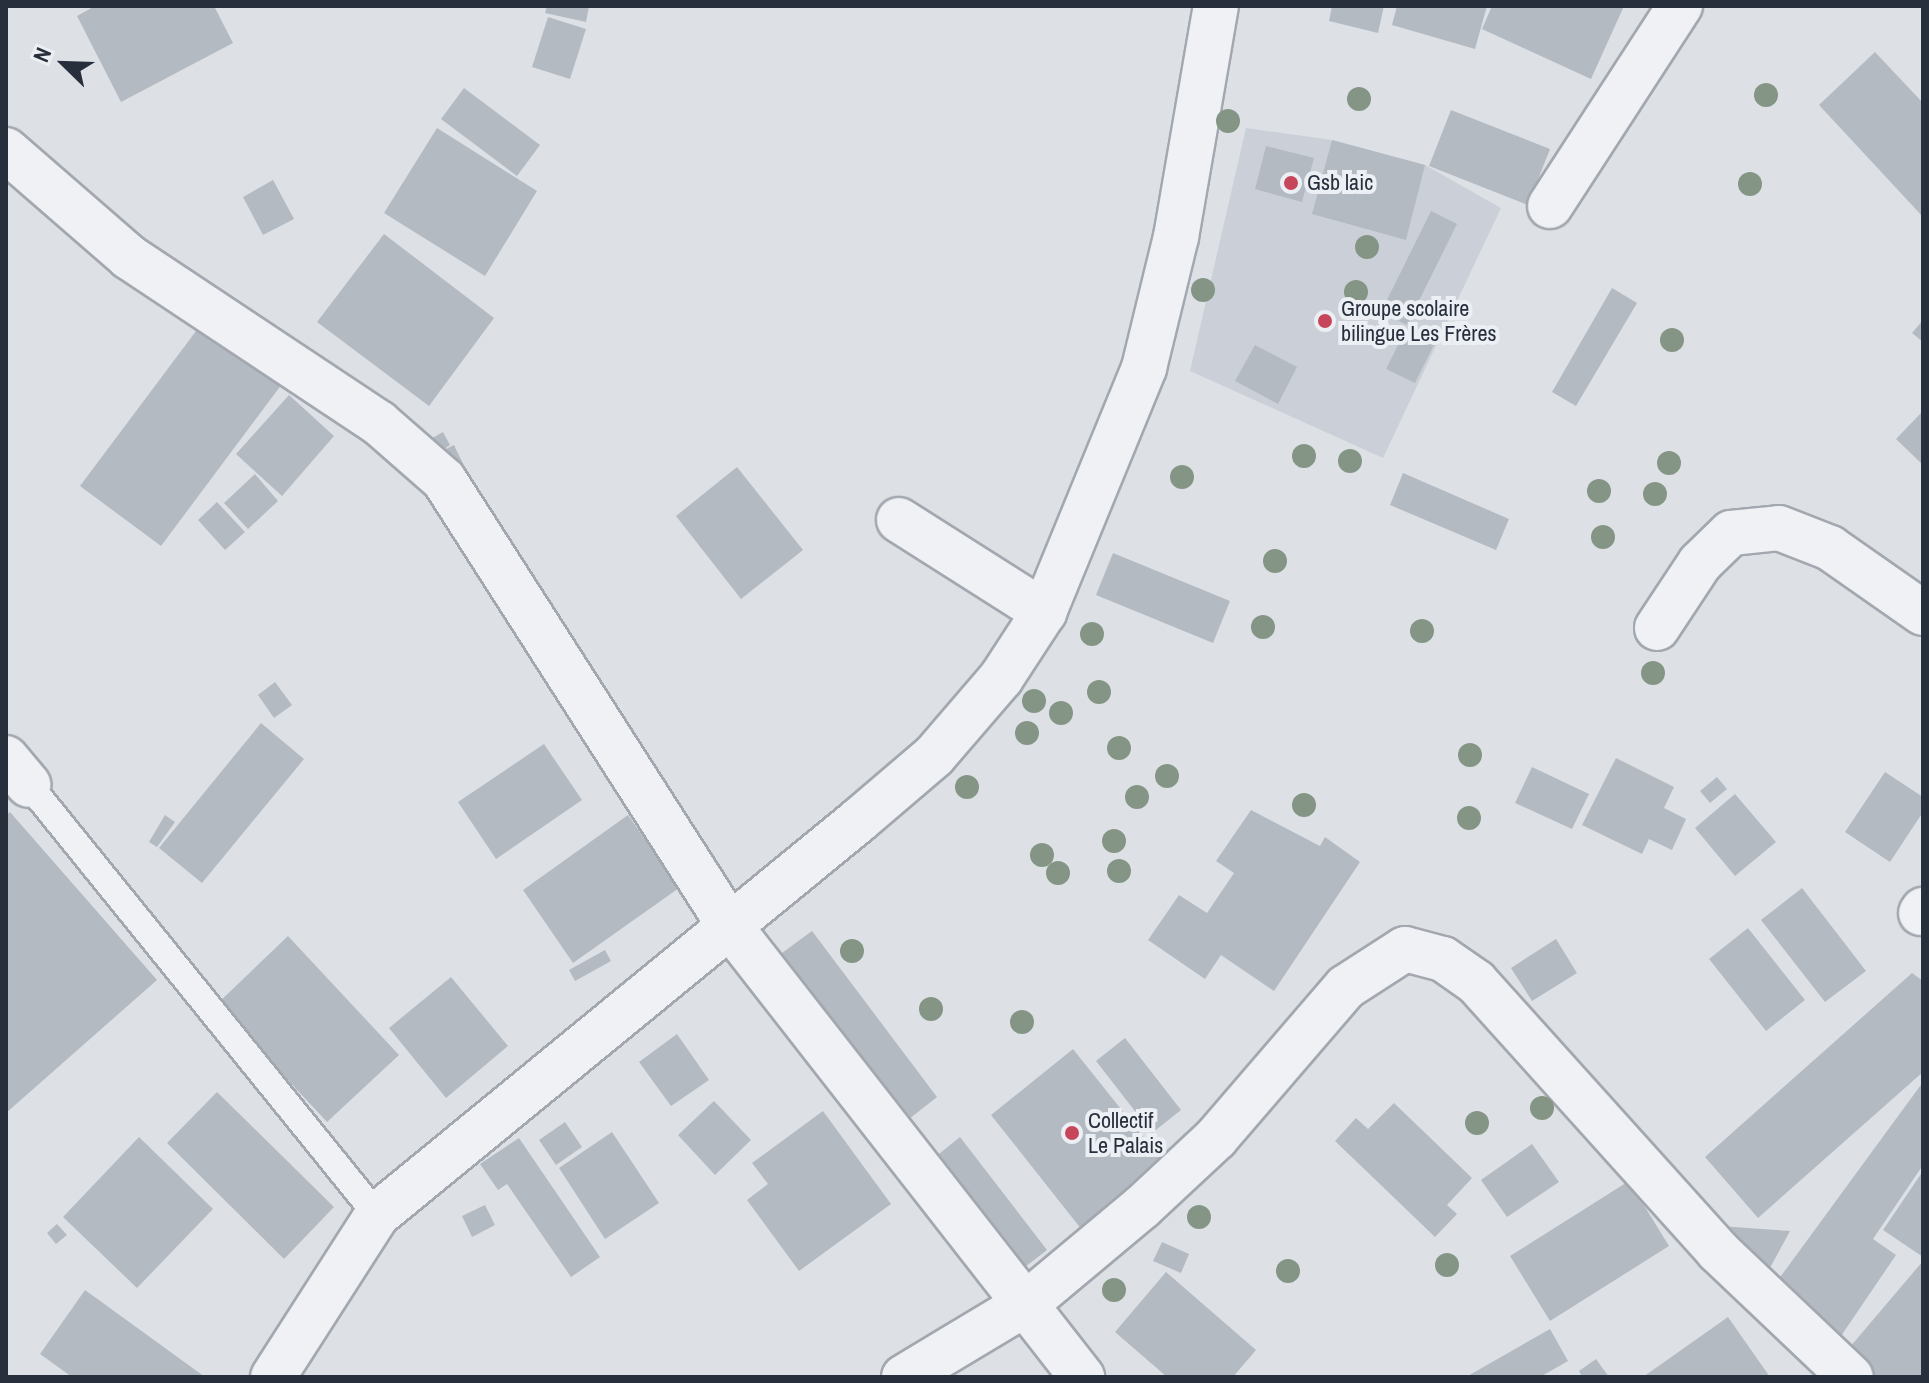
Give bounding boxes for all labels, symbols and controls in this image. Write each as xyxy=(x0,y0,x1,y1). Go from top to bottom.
north arrow xyxy=(24,24,104,104)
text: N xyxy=(26,43,58,66)
place label: Gsb laic xyxy=(1307,170,1373,196)
marker: Gsb laic xyxy=(1282,174,1300,192)
place label: Groupe scolaire bilingue Les Frères xyxy=(1341,295,1496,346)
marker: Groupe scolaire bilingue Les Frères xyxy=(1316,312,1334,330)
place label: Collectif Le Palais xyxy=(1088,1107,1163,1158)
marker: Collectif Le Palais xyxy=(1063,1124,1081,1142)

